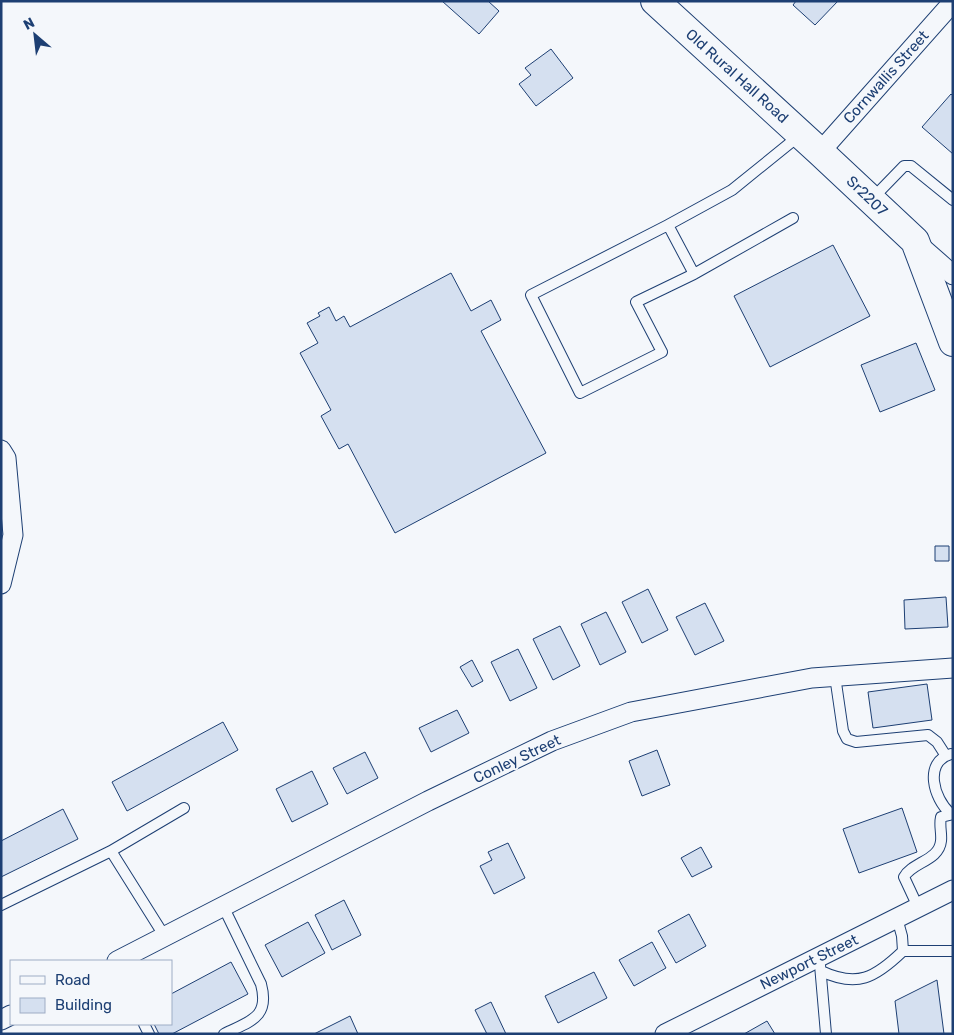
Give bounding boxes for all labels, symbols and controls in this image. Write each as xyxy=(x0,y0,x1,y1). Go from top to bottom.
north arrow xyxy=(10,10,60,60)
text: N xyxy=(21,14,38,34)
street label: Old Rural Hall Road xyxy=(682,25,792,127)
street label: Cornwallis Street xyxy=(840,27,933,127)
street label: Sr2207 xyxy=(843,172,891,220)
street label: Conley Street xyxy=(470,731,564,787)
street label: Newport Street xyxy=(757,930,861,994)
legend xyxy=(10,960,172,1025)
text: Road xyxy=(55,971,91,989)
text: Building xyxy=(55,996,112,1014)

